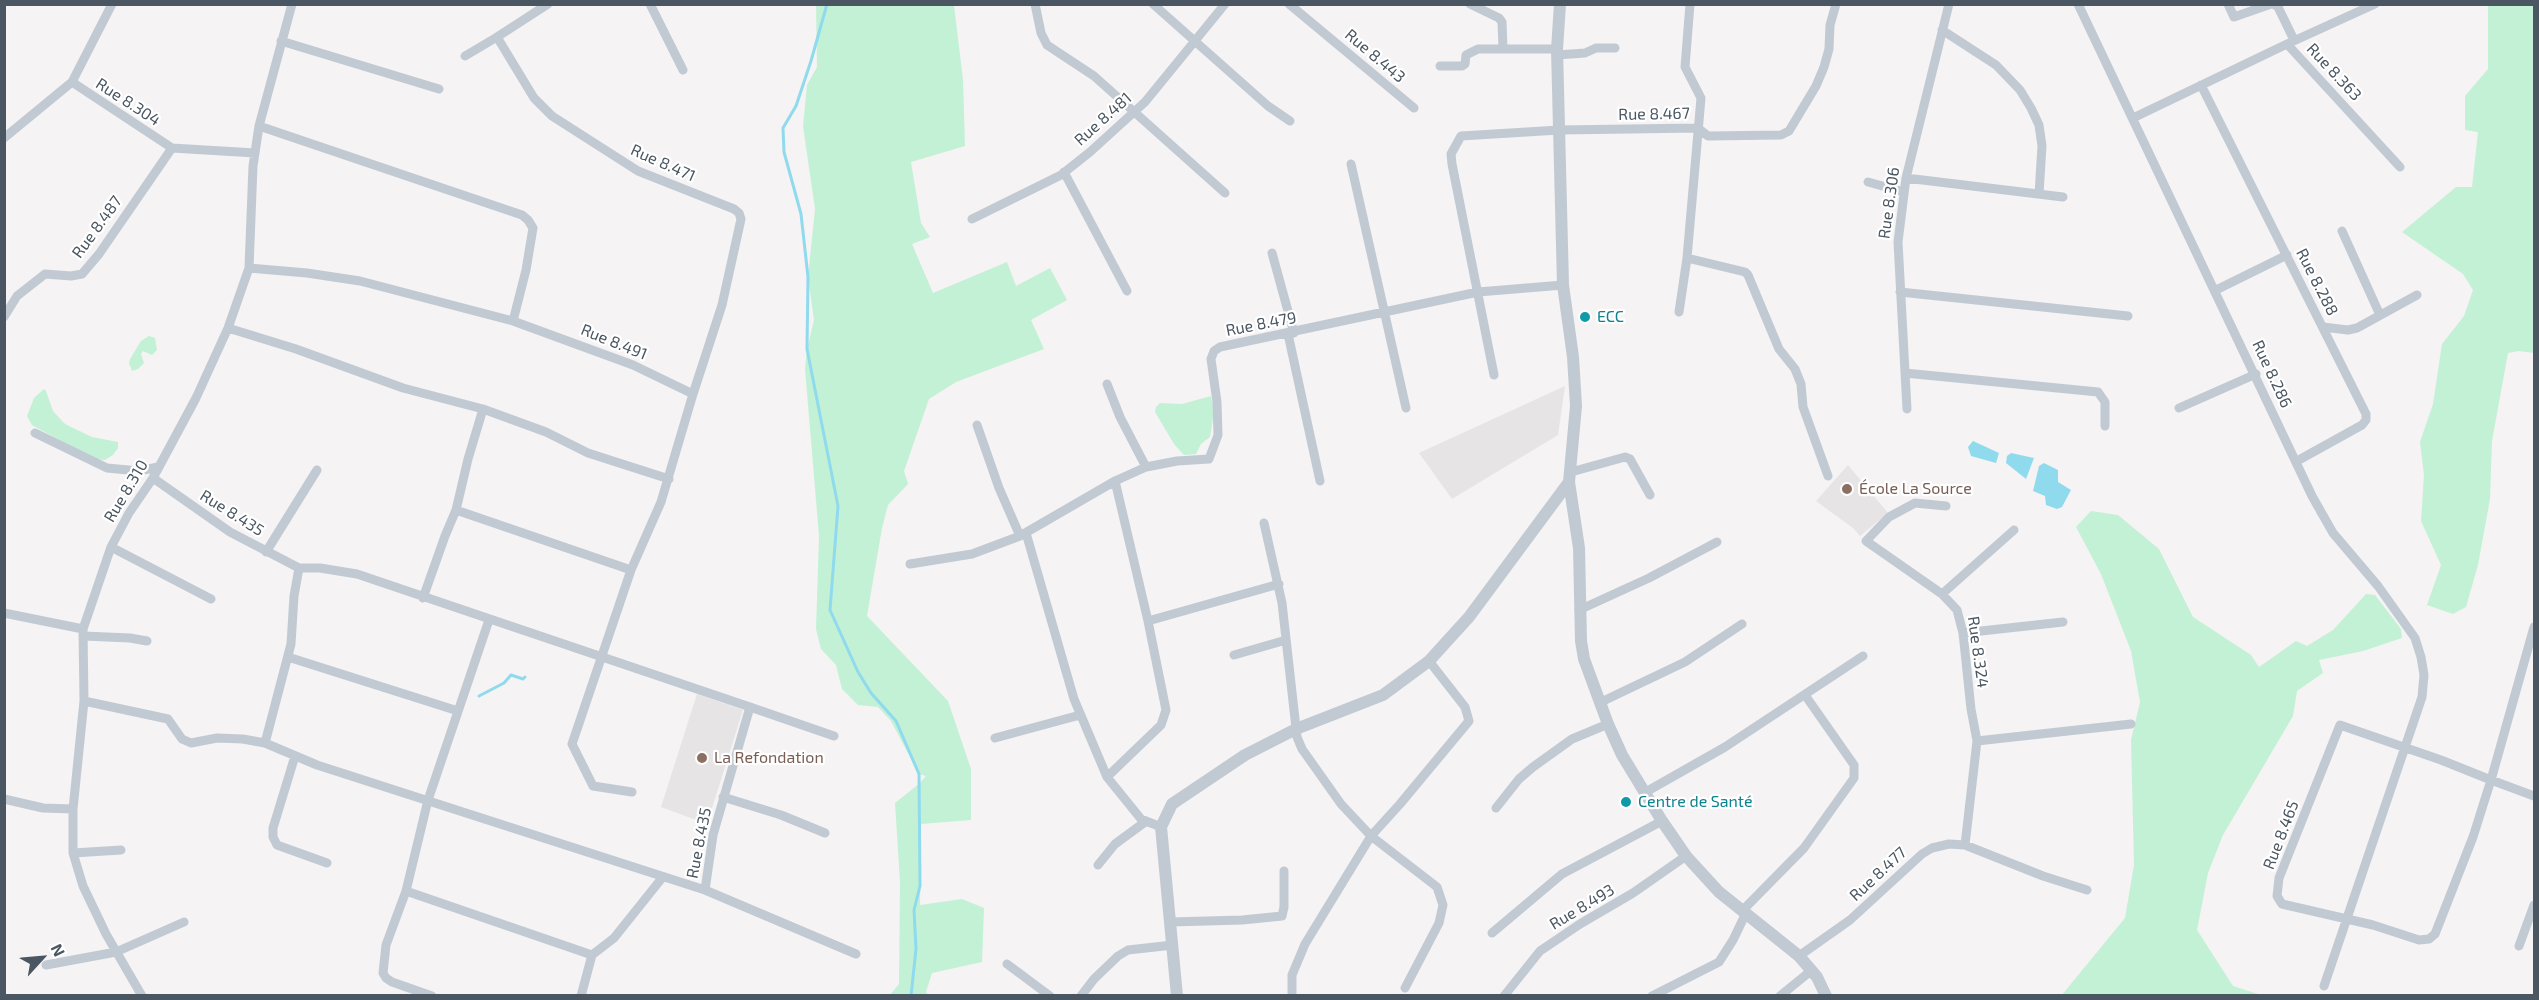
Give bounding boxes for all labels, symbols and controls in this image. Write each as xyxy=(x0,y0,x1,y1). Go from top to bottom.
street label: Rue 8.443 xyxy=(1341,25,1409,87)
street label: Rue 8.363 xyxy=(2303,39,2365,105)
street label: Rue 8.304 xyxy=(92,74,164,130)
street label: Rue 8.481 xyxy=(1070,88,1136,150)
street label: Rue 8.467 xyxy=(1618,104,1690,124)
street label: Rue 8.471 xyxy=(628,140,698,186)
street label: Rue 8.306 xyxy=(1874,166,1904,240)
street label: Rue 8.487 xyxy=(68,192,126,262)
street label: Rue 8.288 xyxy=(2292,245,2342,319)
place label: ECC xyxy=(1597,307,1624,327)
street label: Rue 8.479 xyxy=(1224,308,1298,340)
marker: ECC xyxy=(1578,310,1592,324)
street label: Rue 8.491 xyxy=(578,320,650,364)
street label: Rue 8.286 xyxy=(2248,337,2296,411)
street label: Rue 8.310 xyxy=(100,456,152,526)
place label: École La Source xyxy=(1859,479,1972,499)
marker: École La Source xyxy=(1840,482,1854,496)
street label: Rue 8.435 xyxy=(197,486,267,540)
street label: Rue 8.324 xyxy=(1963,615,1993,689)
place label: La Refondation xyxy=(714,748,824,768)
marker: La Refondation xyxy=(695,751,709,765)
place label: Centre de Santé xyxy=(1638,792,1753,812)
marker: Centre de Santé xyxy=(1619,795,1633,809)
street label: Rue 8.465 xyxy=(2259,798,2303,872)
street label: Rue 8.435 xyxy=(683,806,715,880)
street label: Rue 8.477 xyxy=(1846,843,1910,905)
street label: Rue 8.493 xyxy=(1546,880,1618,934)
north arrow xyxy=(12,928,72,988)
text: N xyxy=(48,941,70,959)

